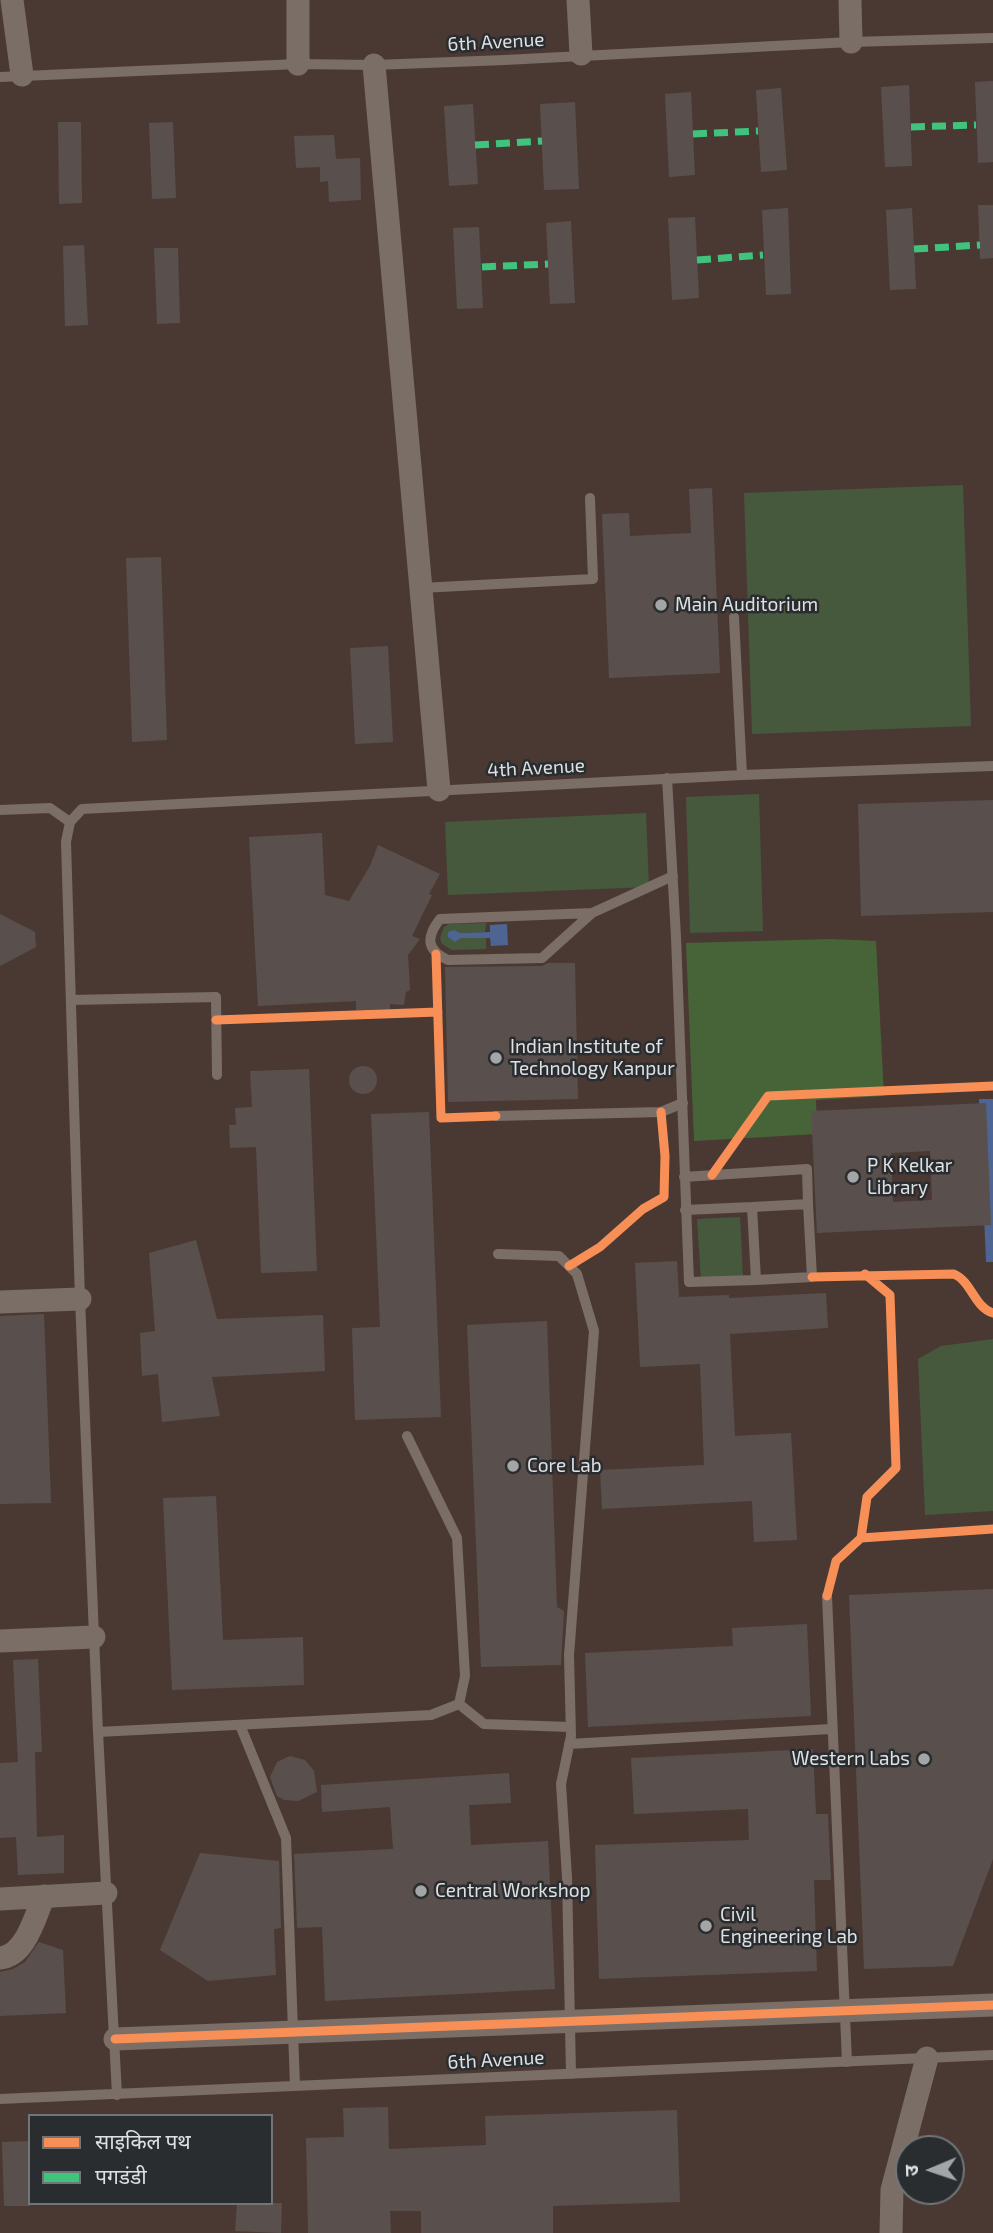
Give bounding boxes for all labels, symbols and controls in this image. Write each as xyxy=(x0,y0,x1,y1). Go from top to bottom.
street label: 6th Avenue xyxy=(447,28,545,56)
place label: Main Auditorium xyxy=(675,594,818,616)
marker: Main Auditorium xyxy=(653,597,669,613)
street label: 4th Avenue xyxy=(487,754,585,782)
place label: Indian Institute of Technology Kanpur xyxy=(510,1036,675,1080)
marker: Indian Institute of Technology Kanpur xyxy=(488,1050,504,1066)
place label: P K Kelkar Library xyxy=(867,1155,952,1199)
marker: P K Kelkar Library xyxy=(845,1169,861,1185)
place label: Core Lab xyxy=(527,1455,601,1477)
marker: Core Lab xyxy=(505,1458,521,1474)
place label: Western Labs xyxy=(791,1748,910,1770)
marker: Western Labs xyxy=(916,1751,932,1767)
place label: Central Workshop xyxy=(435,1880,590,1902)
marker: Central Workshop xyxy=(413,1883,429,1899)
place label: Civil Engineering Lab xyxy=(720,1904,858,1948)
marker: Civil Engineering Lab xyxy=(698,1918,714,1934)
street label: 6th Avenue xyxy=(447,2046,545,2074)
legend xyxy=(28,2114,273,2205)
text: साइकिल पथ xyxy=(95,2128,191,2153)
north arrow xyxy=(895,2135,965,2205)
text: पगडंडी xyxy=(95,2163,147,2188)
text: उ xyxy=(899,2165,922,2177)

